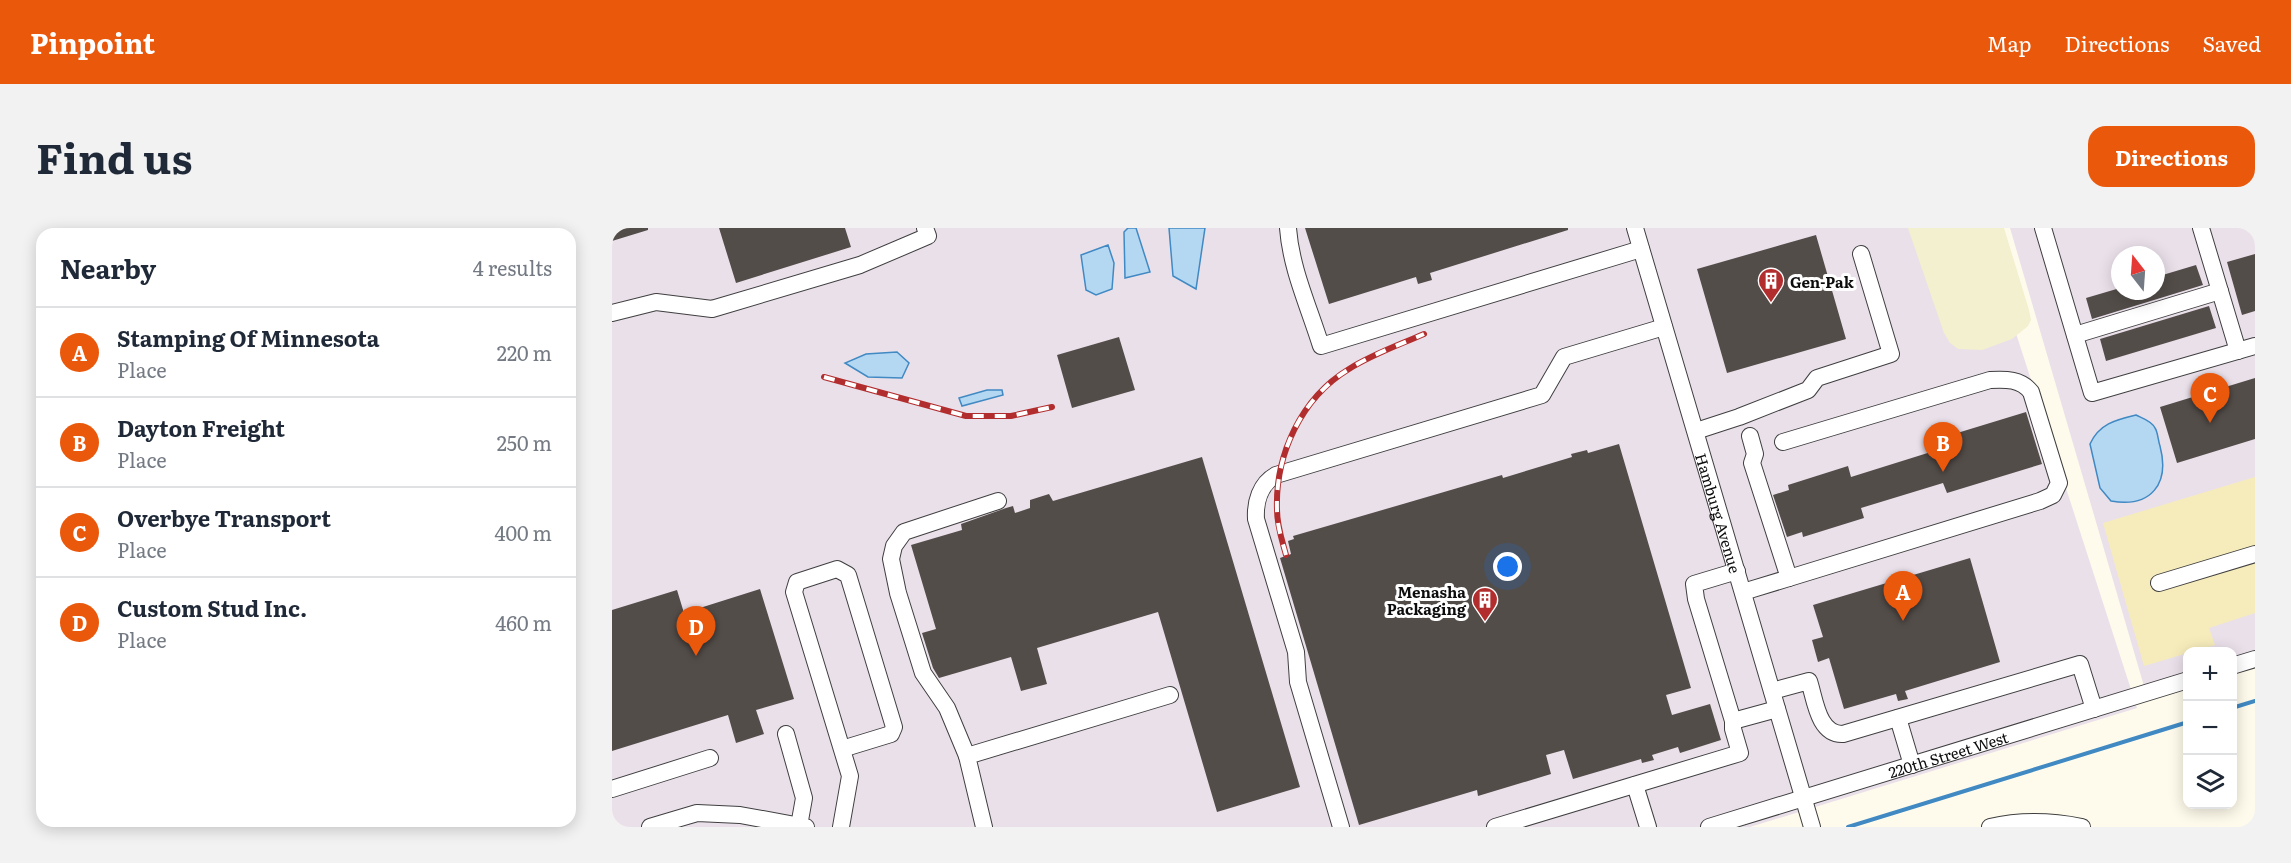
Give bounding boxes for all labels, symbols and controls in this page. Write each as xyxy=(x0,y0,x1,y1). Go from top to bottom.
text: Pinpoint xyxy=(30,21,155,63)
text: Map xyxy=(1987,27,2032,58)
text: Directions xyxy=(2065,27,2170,58)
text: Saved xyxy=(2203,27,2261,58)
text: Find us xyxy=(36,125,193,187)
button: Directions xyxy=(2088,126,2255,187)
north arrow xyxy=(2111,246,2165,300)
text: Nearby xyxy=(60,248,156,287)
text: 4 results xyxy=(473,252,552,282)
building icon: Gen-Pak xyxy=(1756,266,1786,304)
place label: Gen-Pak xyxy=(1790,270,1855,293)
text: Stamping Of Minnesota xyxy=(117,321,379,354)
text: A xyxy=(72,337,87,367)
text: 220 m xyxy=(497,337,552,367)
text: Place xyxy=(117,354,167,384)
pin: C xyxy=(2190,374,2230,423)
text: Dayton Freight xyxy=(117,411,285,444)
pin: B xyxy=(1924,422,1962,472)
text: B xyxy=(73,427,86,457)
text: 250 m xyxy=(497,427,552,457)
text: Place xyxy=(117,444,167,474)
street label: Hamburg Avenue xyxy=(1691,450,1748,576)
text: Overbye Transport xyxy=(117,501,331,534)
text: C xyxy=(72,517,87,547)
text: 400 m xyxy=(494,517,552,547)
text: Place xyxy=(117,534,167,564)
your location xyxy=(1493,552,1522,581)
pin: A xyxy=(1884,572,1922,621)
place label: Menasha Packaging xyxy=(1387,580,1467,620)
building icon: Menasha Packaging xyxy=(1470,585,1500,623)
text: Custom Stud Inc. xyxy=(117,591,307,624)
pin: D xyxy=(676,606,716,656)
text: D xyxy=(72,607,87,637)
text: 460 m xyxy=(495,607,552,637)
text: Place xyxy=(117,624,167,654)
map controls xyxy=(2183,647,2237,809)
button: + xyxy=(2183,647,2237,701)
button: − xyxy=(2183,701,2237,755)
street label: 220th Street West xyxy=(1885,724,2011,783)
button: layers xyxy=(2183,755,2237,809)

